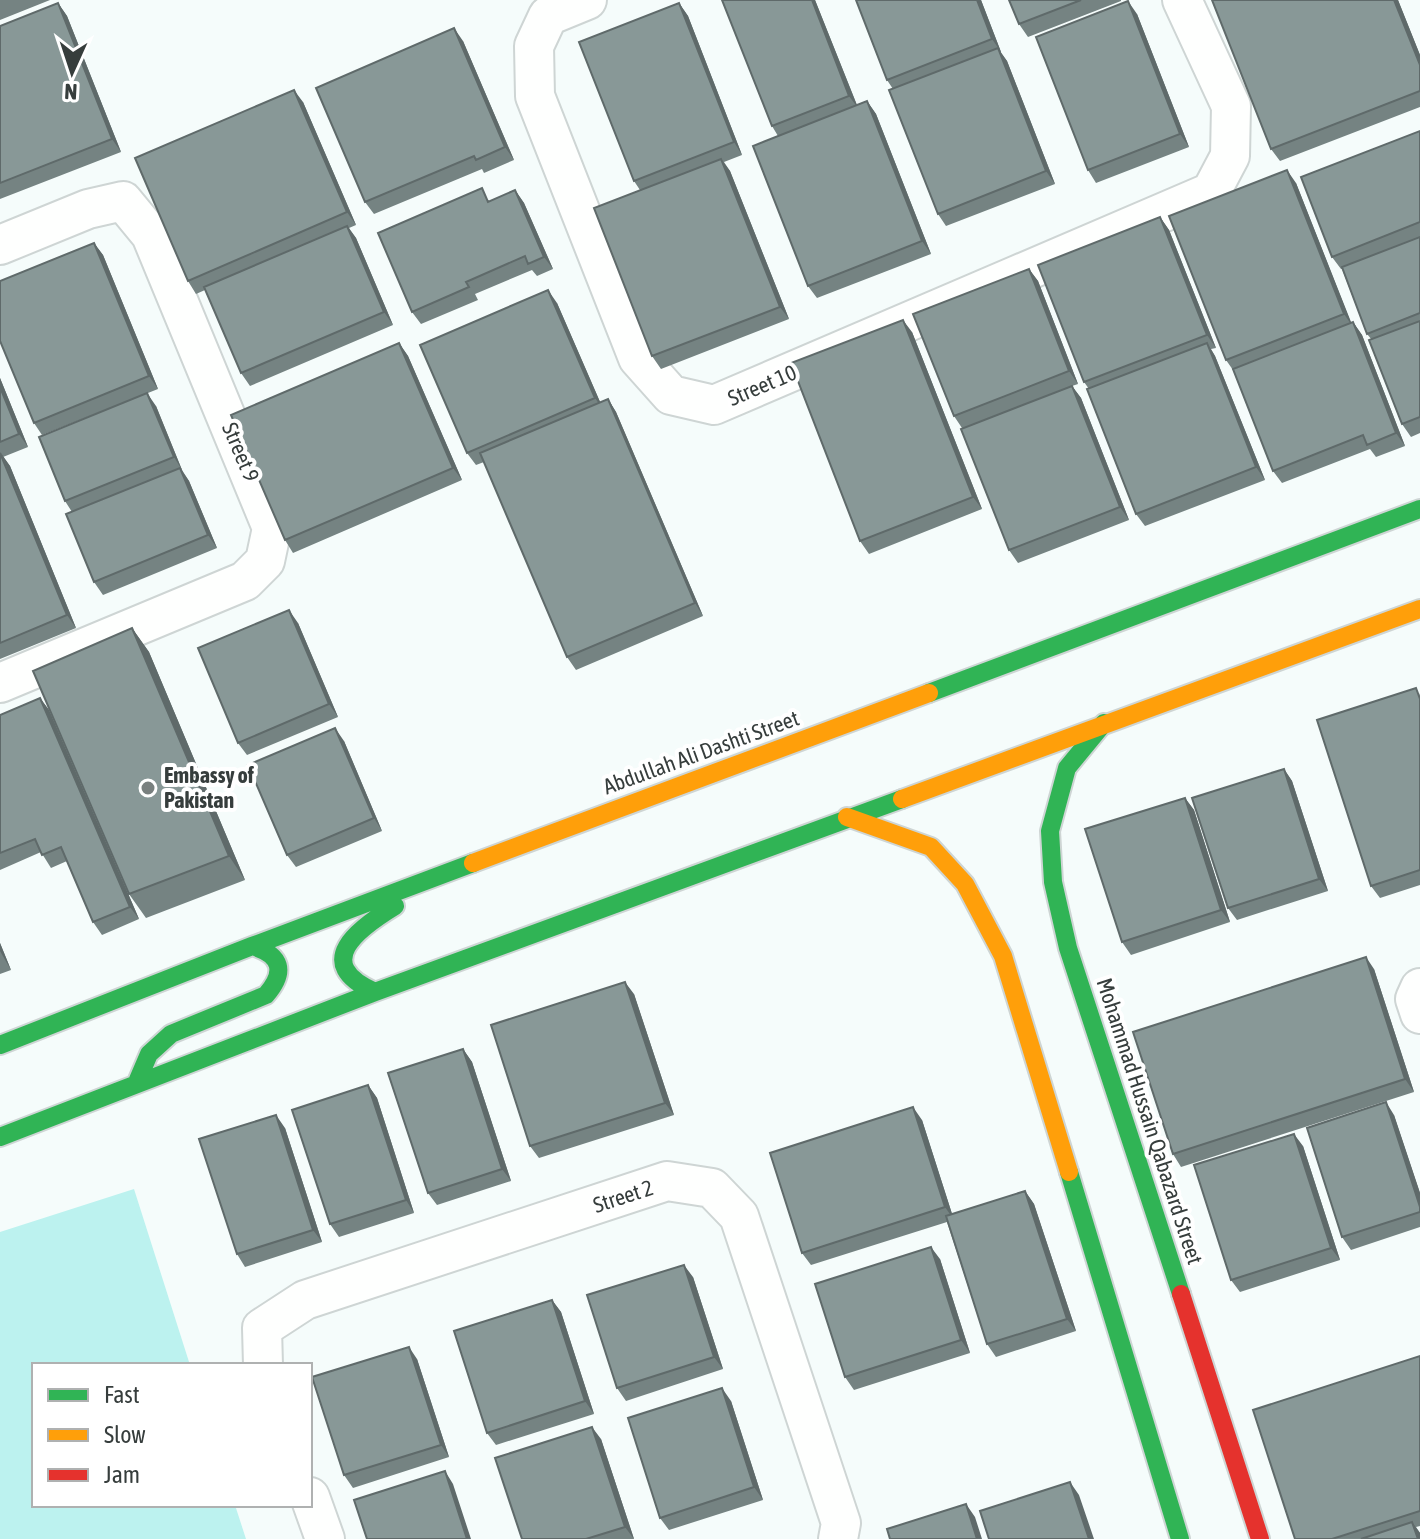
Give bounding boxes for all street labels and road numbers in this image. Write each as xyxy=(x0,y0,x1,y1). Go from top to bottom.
street label: Street 10 xyxy=(724,359,800,411)
street label: Street 9 xyxy=(217,419,265,485)
street label: Abdullah Ali Dashti Street xyxy=(600,705,802,799)
street label: Mohammad Hussain Qabazard Street xyxy=(1091,975,1209,1267)
street label: Street 2 xyxy=(590,1174,656,1218)

